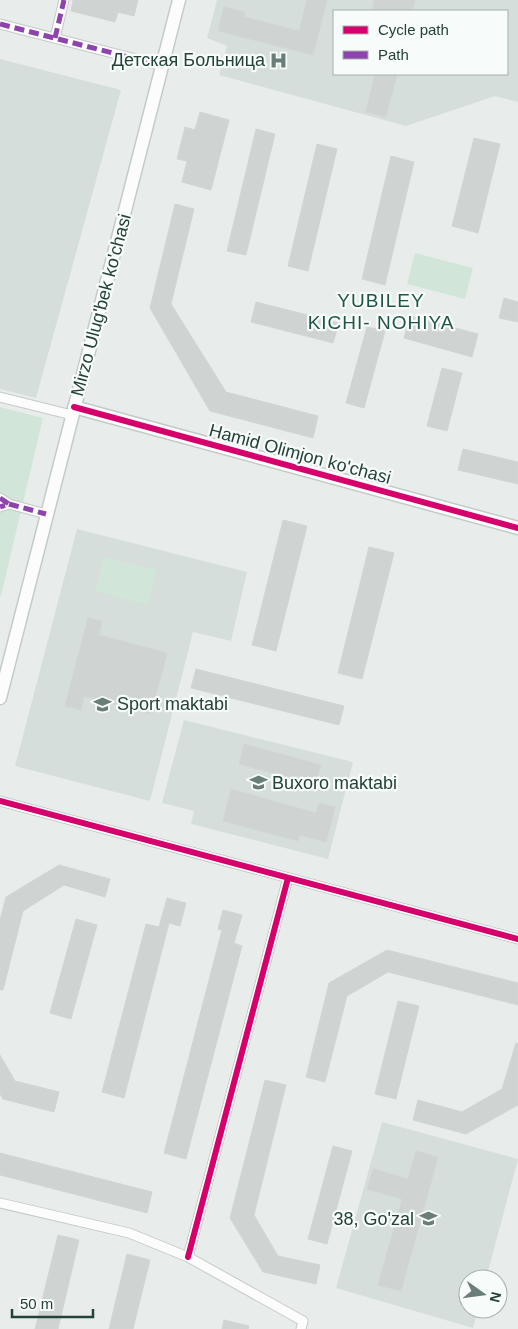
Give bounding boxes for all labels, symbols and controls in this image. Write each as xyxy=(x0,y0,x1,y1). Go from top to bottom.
legend xyxy=(333,10,508,75)
text: Cycle path xyxy=(378,21,449,38)
text: Path xyxy=(378,46,409,63)
place label: Детская Больница xyxy=(112,50,266,70)
hospital icon: Детская Больница xyxy=(269,50,289,70)
street label: Mirzo Ulug'bek ko'chasi xyxy=(67,212,135,398)
district label: YUBILEY KICHI- NOHIYA xyxy=(308,290,454,333)
street label: Hamid Olimjon ko'chasi xyxy=(207,420,393,488)
school or university icon: Sport maktabi xyxy=(93,694,113,714)
place label: Sport maktabi xyxy=(117,694,228,714)
school or university icon: Buxoro maktabi xyxy=(248,773,268,793)
place label: Buxoro maktabi xyxy=(272,773,397,793)
place label: 38, Go'zal xyxy=(334,1209,414,1229)
school or university icon: 38, Go'zal xyxy=(418,1209,438,1229)
north arrow xyxy=(458,1269,508,1319)
scale bar xyxy=(12,1286,94,1318)
text: N xyxy=(487,1290,505,1304)
text: 50 m xyxy=(20,1295,53,1312)

